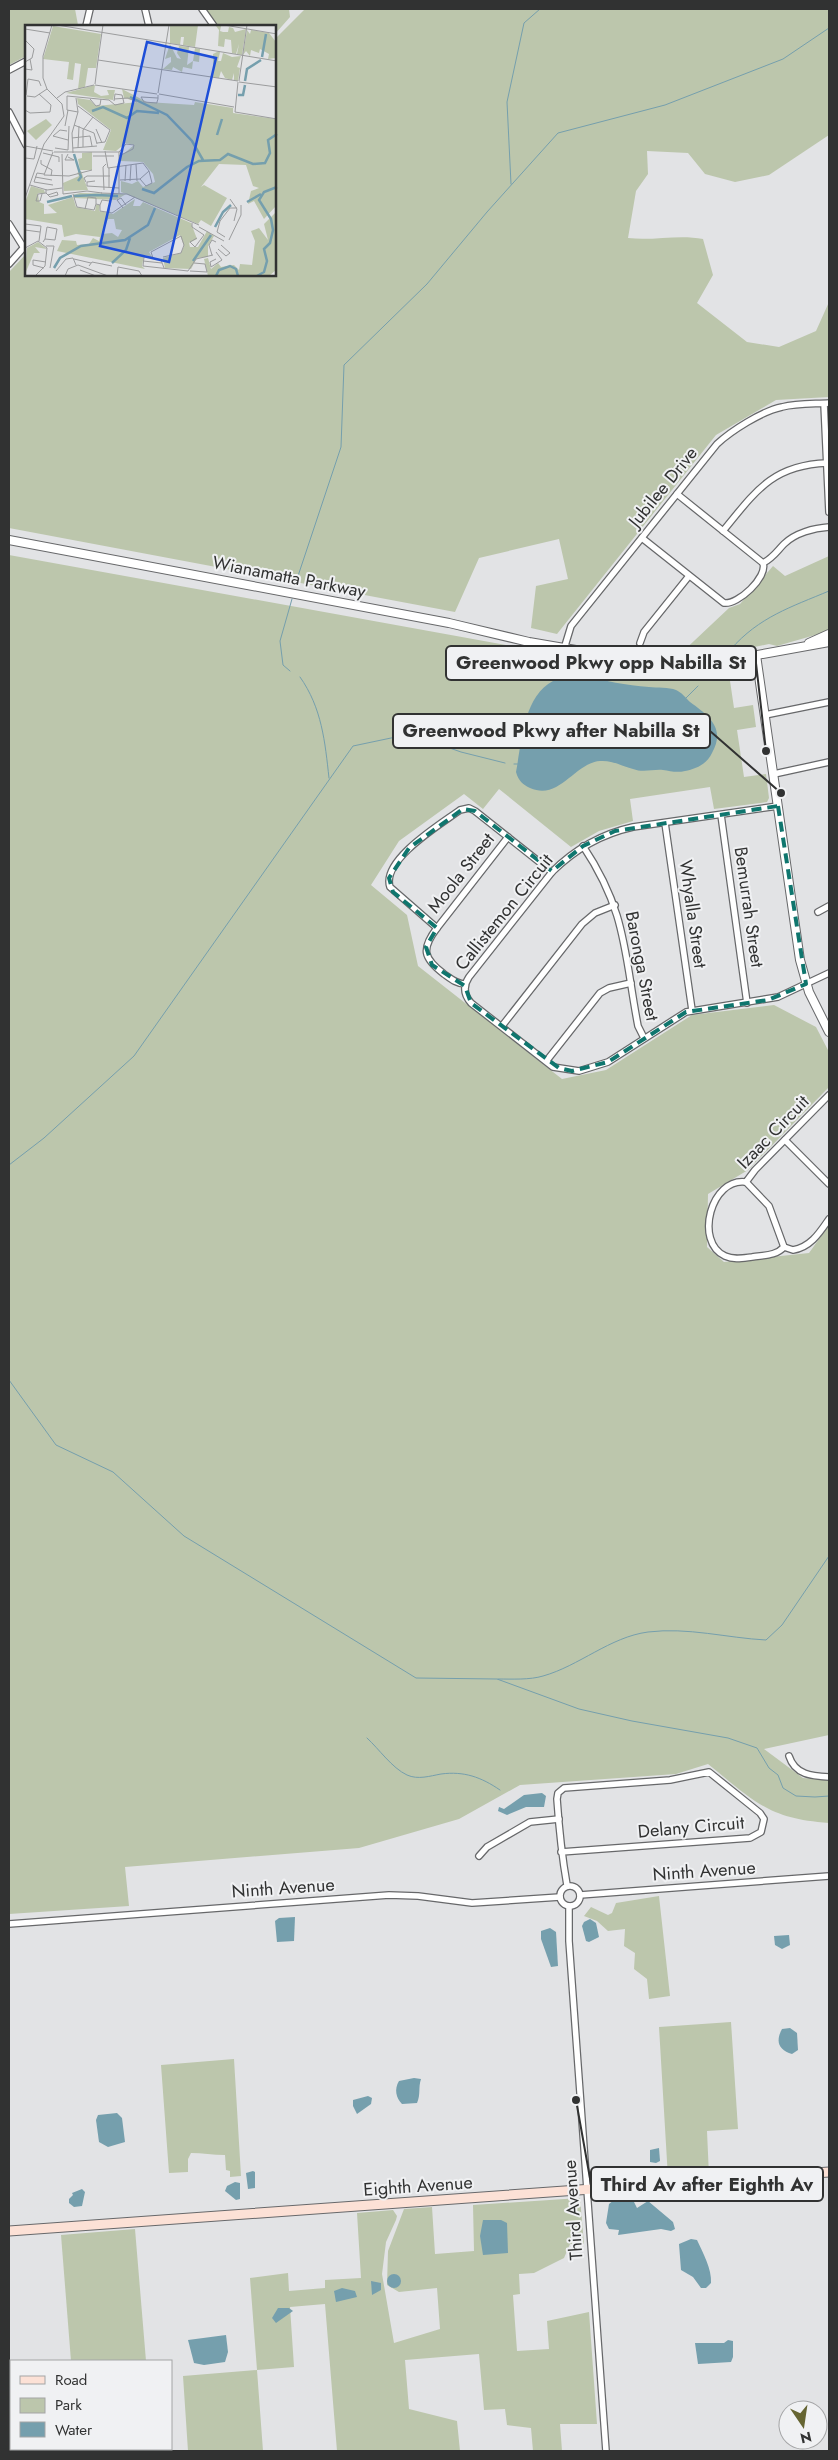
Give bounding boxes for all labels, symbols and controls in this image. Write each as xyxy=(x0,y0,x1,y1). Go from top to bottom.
inset map xyxy=(25,25,276,276)
street label: Jubilee Drive xyxy=(621,441,704,534)
street label: Wianamatta Parkway xyxy=(210,549,368,605)
callout: Greenwood Pkwy opp Nabilla St xyxy=(446,646,756,680)
text: Greenwood Pkwy opp Nabilla St xyxy=(456,649,746,676)
callout: Greenwood Pkwy after Nabilla St xyxy=(393,714,710,748)
text: Greenwood Pkwy after Nabilla St xyxy=(403,717,699,744)
street label: Moola Street xyxy=(421,827,501,919)
street label: Bemurrah Street xyxy=(728,845,770,970)
street label: Callistemon Circuit xyxy=(449,848,560,976)
street label: Whyalla Street xyxy=(673,858,714,970)
street label: Baronga Street xyxy=(619,909,665,1024)
street label: Izaac Circuit xyxy=(731,1089,815,1175)
street label: Delany Circuit xyxy=(637,1809,746,1845)
street label: Ninth Avenue xyxy=(652,1854,756,1888)
street label: Ninth Avenue xyxy=(231,1871,335,1905)
street label: Third Avenue xyxy=(557,2159,589,2261)
callout: Third Av after Eighth Av xyxy=(591,2167,823,2201)
street label: Eighth Avenue xyxy=(362,2169,474,2203)
text: Third Av after Eighth Av xyxy=(601,2171,814,2198)
legend xyxy=(10,2360,172,2450)
text: Road xyxy=(55,2369,87,2391)
text: Park xyxy=(55,2394,82,2416)
north arrow xyxy=(778,2400,828,2450)
text: Water xyxy=(55,2419,93,2441)
text: N xyxy=(798,2427,814,2449)

